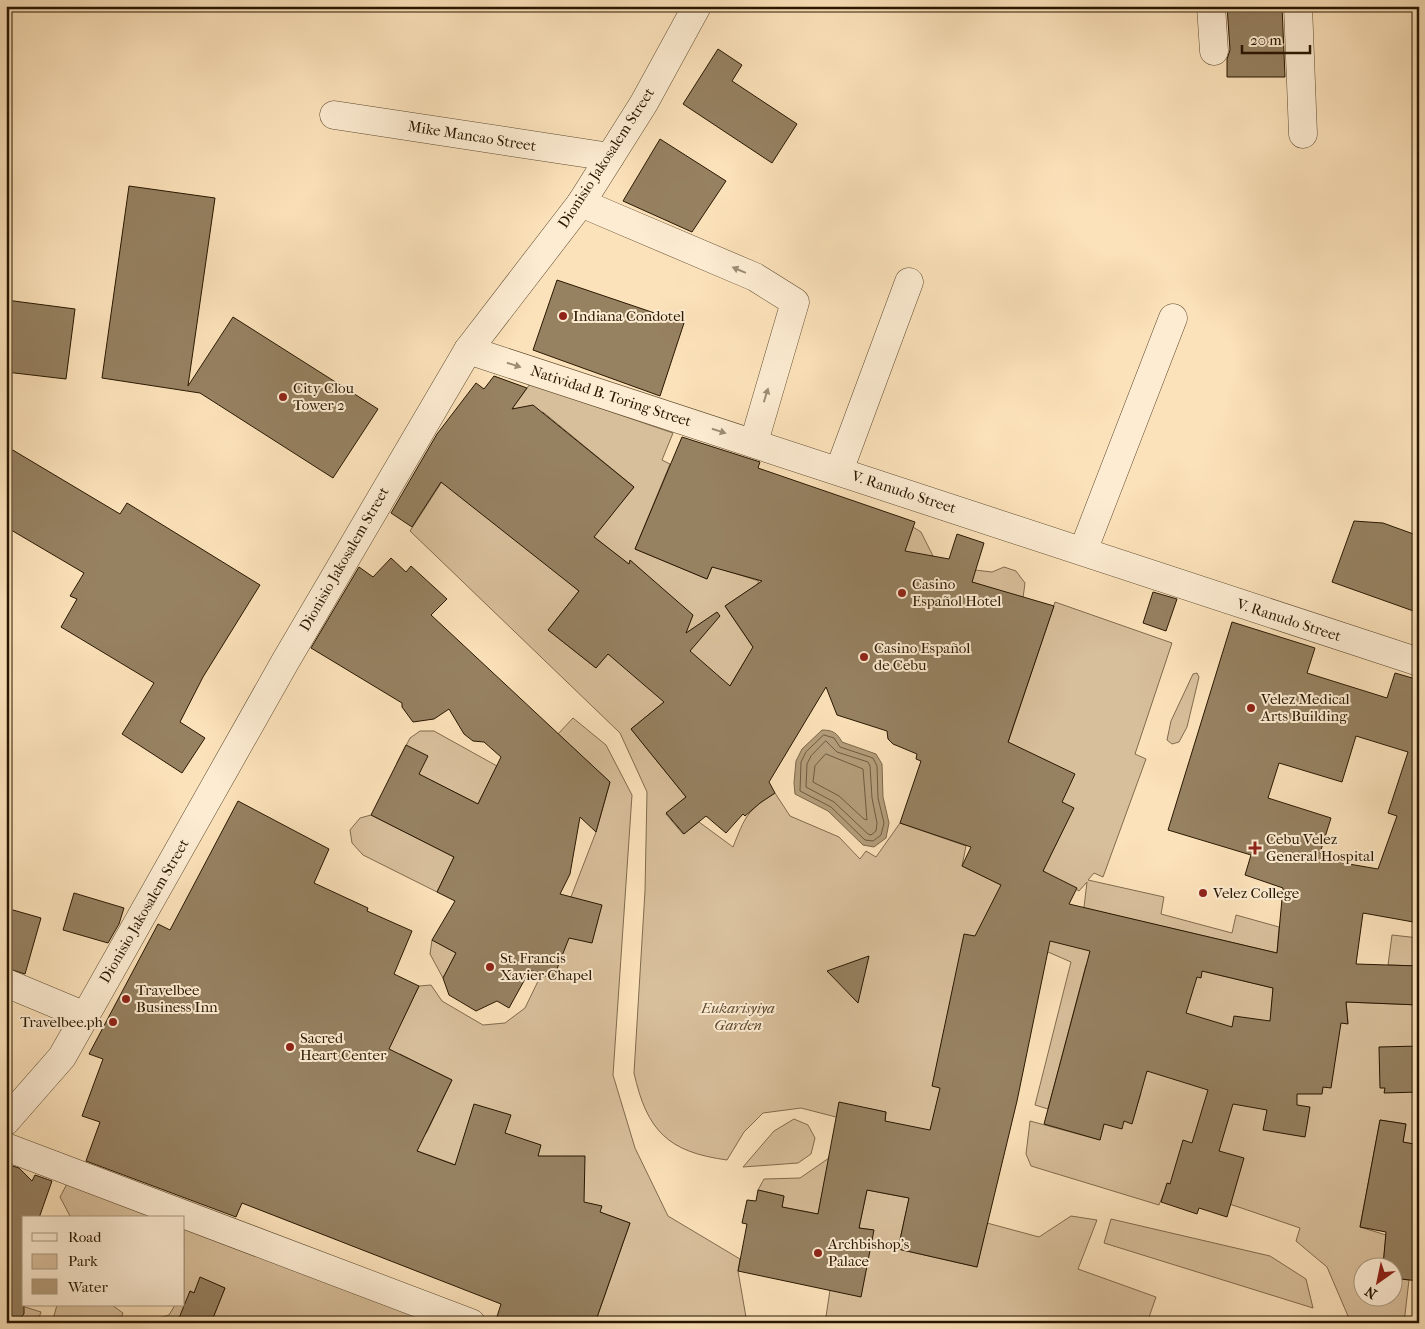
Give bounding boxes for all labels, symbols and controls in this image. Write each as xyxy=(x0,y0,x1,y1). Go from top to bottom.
scale bar xyxy=(1242,22,1310,54)
text: 20 m xyxy=(1250,31,1282,49)
street label: Dionisio Jakosalem Street xyxy=(554,84,658,232)
street label: Mike Mancao Street xyxy=(407,117,538,155)
one-way arrow xyxy=(732,265,746,273)
place label: Indiana Condotel xyxy=(573,307,685,325)
marker: Indiana Condotel xyxy=(557,310,569,322)
street label: Natividad B. Toring Street xyxy=(528,361,694,431)
one-way arrow xyxy=(507,362,522,369)
place label: City Clou Tower 2 xyxy=(293,379,354,414)
one-way arrow xyxy=(763,388,771,403)
marker: City Clou Tower 2 xyxy=(277,391,289,403)
one-way arrow xyxy=(712,427,727,435)
street label: V. Ranudo Street xyxy=(849,466,959,518)
street label: Dionisio Jakosalem Street xyxy=(295,483,393,634)
place label: Casino Español Hotel xyxy=(912,575,1001,610)
marker: Casino Español Hotel xyxy=(896,587,908,599)
street label: V. Ranudo Street xyxy=(1234,594,1344,646)
place label: Casino Español de Cebu xyxy=(874,639,971,674)
marker: Casino Español de Cebu xyxy=(858,651,870,663)
place label: Velez Medical Arts Building xyxy=(1260,690,1350,725)
marker: Velez Medical Arts Building xyxy=(1245,702,1257,714)
place label: Cebu Velez General Hospital xyxy=(1266,830,1374,865)
street label: Dionisio Jakosalem Street xyxy=(95,835,193,986)
marker: Cebu Velez General Hospital xyxy=(1248,841,1262,855)
place label: Velez College xyxy=(1212,884,1300,902)
marker: Velez College xyxy=(1197,887,1209,899)
place label: St. Francis Xavier Chapel xyxy=(500,949,592,984)
marker: St. Francis Xavier Chapel xyxy=(484,961,496,973)
place label: Travelbee Business Inn xyxy=(136,981,218,1016)
marker: Travelbee Business Inn xyxy=(120,993,132,1005)
park label: Eukarisyiya Garden xyxy=(700,999,775,1034)
place label: Travelbee.ph xyxy=(20,1013,104,1031)
marker: Travelbee.ph xyxy=(107,1016,119,1028)
place label: Sacred Heart Center xyxy=(300,1029,387,1064)
marker: Sacred Heart Center xyxy=(284,1041,296,1053)
legend xyxy=(22,1216,185,1306)
text: Road xyxy=(68,1228,102,1246)
place label: Archbishop's Palace xyxy=(827,1235,910,1270)
marker: Archbishop's Palace xyxy=(812,1247,824,1259)
text: Park xyxy=(68,1252,98,1270)
north arrow xyxy=(1352,1256,1402,1306)
text: Water xyxy=(67,1278,108,1296)
text: N xyxy=(1362,1282,1380,1303)

